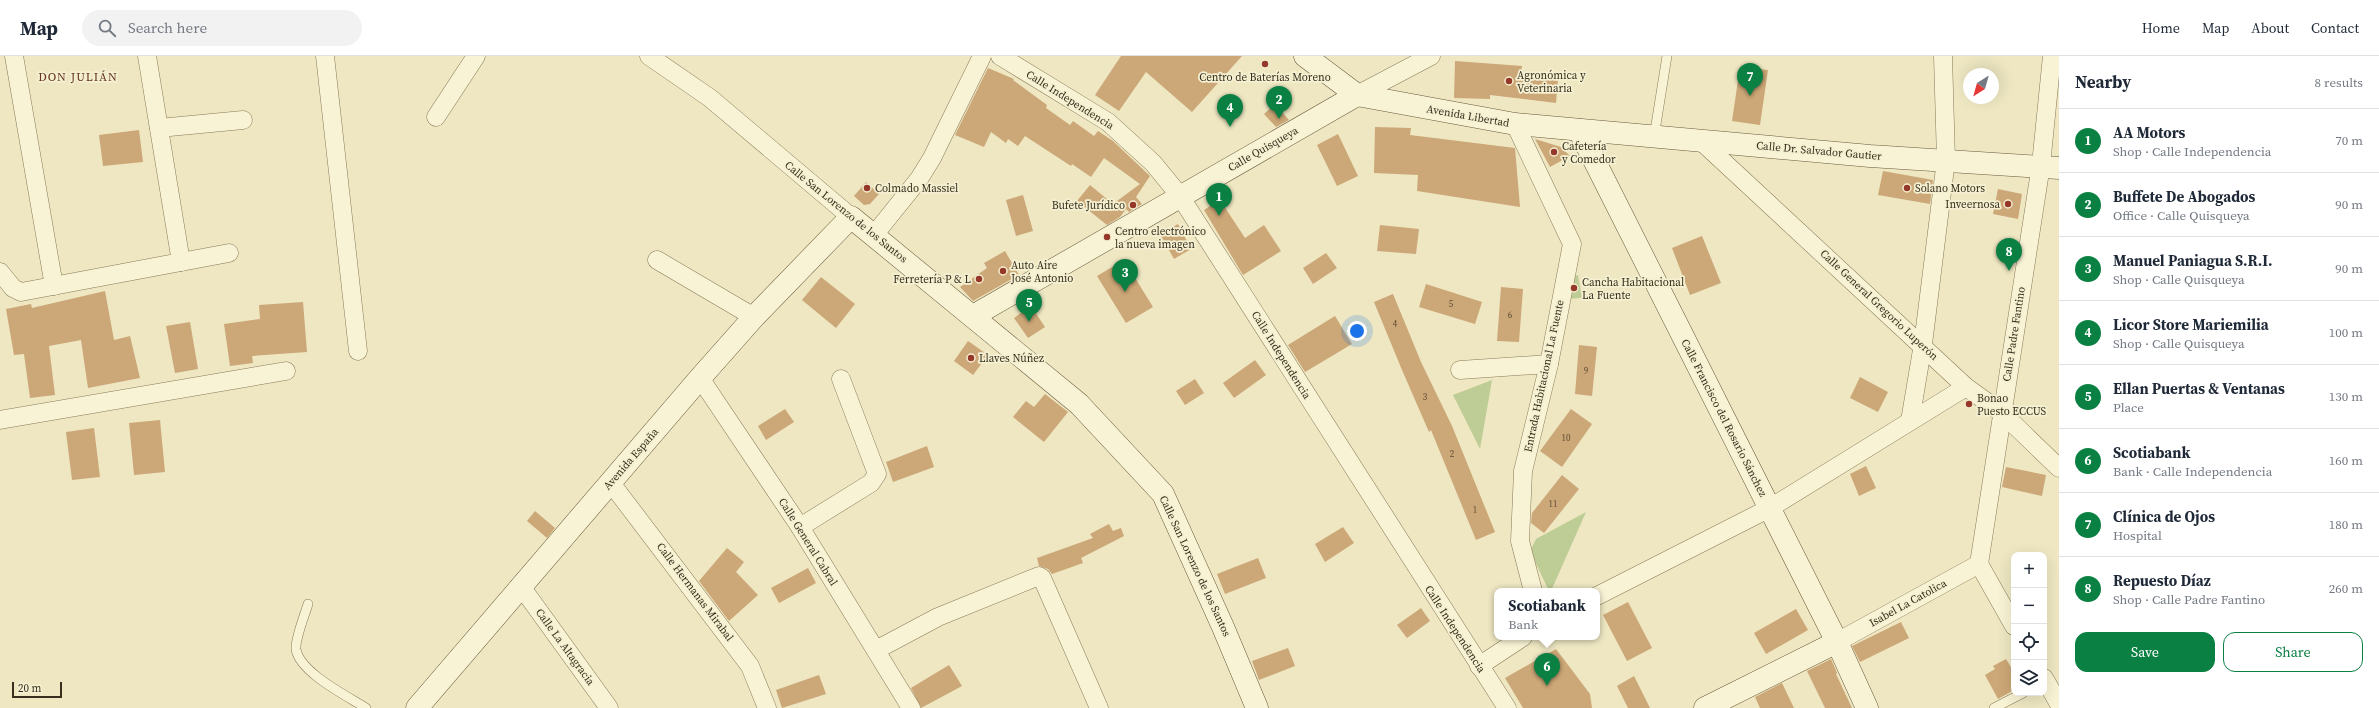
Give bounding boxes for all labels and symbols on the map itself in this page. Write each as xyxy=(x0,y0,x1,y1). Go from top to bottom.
marker: Centro de Baterías Moreno xyxy=(1260,59,1270,69)
pin: 7 xyxy=(1737,63,1763,96)
street label: Calle Independencia xyxy=(1023,67,1117,133)
place label: Agronómica y Veterinaria xyxy=(1517,68,1586,96)
north arrow xyxy=(1963,68,1999,104)
district label: DON JULIÁN xyxy=(38,69,118,85)
place label: Centro de Baterías Moreno xyxy=(1199,70,1331,85)
marker: Agronómica y Veterinaria xyxy=(1504,76,1514,86)
pin: 2 xyxy=(1266,86,1292,119)
pin: 4 xyxy=(1217,94,1243,127)
street label: Avenida Libertad xyxy=(1425,101,1511,131)
street label: Calle Quisqueya xyxy=(1225,123,1301,175)
street label: Calle Dr. Salvador Gautier xyxy=(1756,138,1883,164)
place label: Cafetería y Comedor xyxy=(1562,139,1616,167)
marker: Cafetería y Comedor xyxy=(1549,147,1559,157)
street label: Calle San Lorenzo de los Santos xyxy=(781,158,911,266)
place label: Colmado Massiel xyxy=(875,181,958,196)
place label: Solano Motors xyxy=(1915,181,1985,196)
marker: Colmado Massiel xyxy=(862,183,872,193)
pin: 1 xyxy=(1206,183,1232,216)
marker: Solano Motors xyxy=(1902,183,1912,193)
place label: Inveernosa xyxy=(1945,197,2000,212)
place label: Bufete Jurídico xyxy=(1052,198,1125,213)
marker: Inveernosa xyxy=(2003,199,2013,209)
marker: Bufete Jurídico xyxy=(1128,200,1138,210)
place label: Centro electrónico la nueva imagen xyxy=(1115,224,1206,252)
marker: Centro electrónico la nueva imagen xyxy=(1102,232,1112,242)
pin: 8 xyxy=(1996,238,2022,271)
street label: Calle General Gregorio Luperón xyxy=(1817,246,1942,364)
place label: Auto Aire José Antonio xyxy=(1010,258,1073,286)
pin: 3 xyxy=(1112,259,1138,292)
marker: Auto Aire José Antonio xyxy=(998,266,1008,276)
place label: Ferretería P & L xyxy=(893,272,971,287)
marker: Ferretería P & L xyxy=(974,274,984,284)
place label: Cancha Habitacional La Fuente xyxy=(1582,275,1684,303)
marker: Cancha Habitacional La Fuente xyxy=(1569,283,1579,293)
street label: Calle Padre Fantino xyxy=(1999,285,2029,383)
pin: 5 xyxy=(1016,289,1042,322)
house number: 5 xyxy=(1449,298,1454,310)
street label: Entrada Habitacional La Fuente xyxy=(1521,298,1568,454)
street label: Calle Independencia xyxy=(1248,308,1314,402)
house number: 6 xyxy=(1508,309,1513,321)
house number: 4 xyxy=(1393,318,1398,330)
your location xyxy=(1347,321,1367,341)
street label: Calle Francisco del Rosario Sánchez xyxy=(1678,336,1770,500)
place label: Llaves Núñez xyxy=(979,351,1044,366)
marker: Llaves Núñez xyxy=(966,353,976,363)
house number: 9 xyxy=(1584,365,1589,377)
house number: 3 xyxy=(1423,391,1428,403)
place label: Bonao Puesto ECCUS xyxy=(1977,391,2047,419)
marker: Bonao Puesto ECCUS xyxy=(1964,399,1974,409)
street label: Avenida España xyxy=(600,425,662,493)
house number: 10 xyxy=(1561,432,1571,444)
house number: 2 xyxy=(1450,448,1455,460)
street label: Calle San Lorenzo de los Santos xyxy=(1156,493,1234,639)
street label: Calle General Cabral xyxy=(775,495,841,589)
house number: 11 xyxy=(1548,498,1558,510)
house number: 1 xyxy=(1473,504,1477,516)
street label: Calle Hermanas Mirabal xyxy=(653,540,737,644)
street label: Isabel La Catolica xyxy=(1867,575,1950,630)
street label: Calle Independencia xyxy=(1421,582,1489,676)
street label: Calle La Altagracia xyxy=(532,605,598,689)
pin: 6 xyxy=(1534,653,1560,686)
scale bar xyxy=(12,680,62,699)

